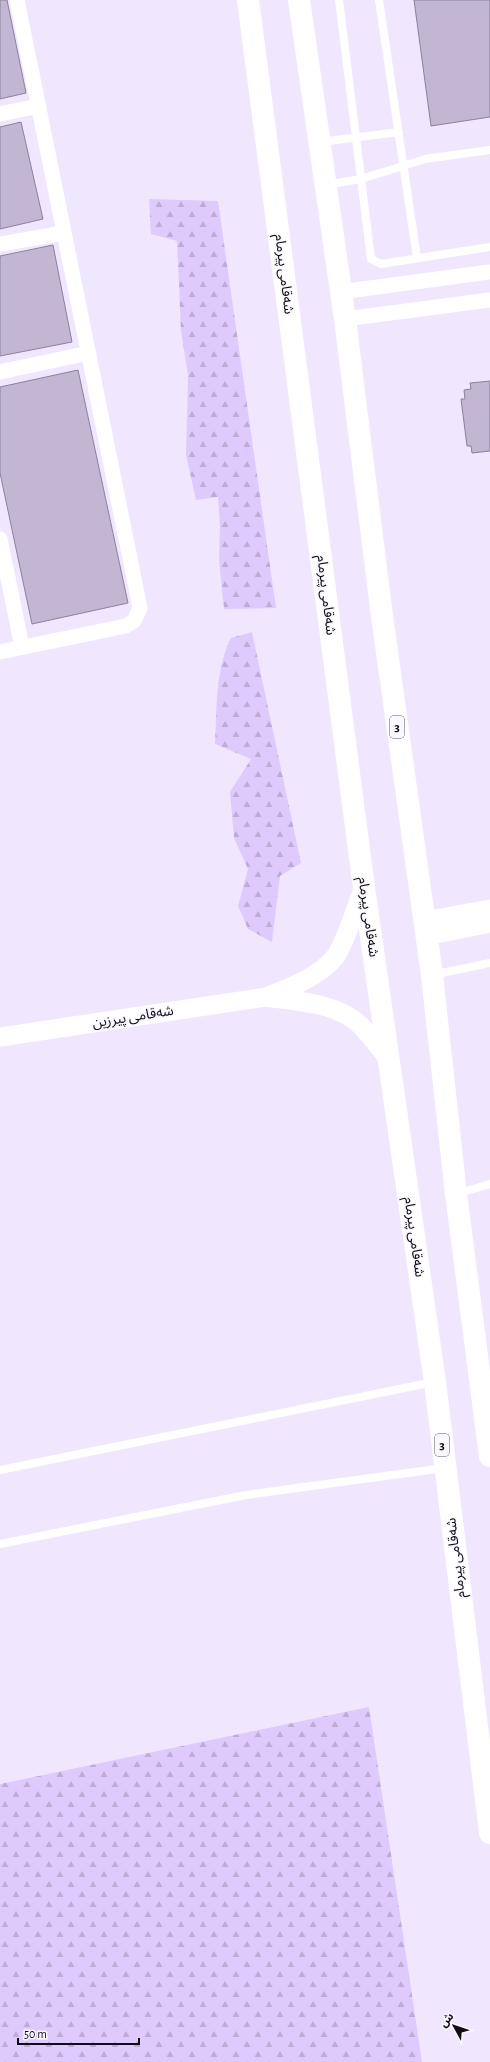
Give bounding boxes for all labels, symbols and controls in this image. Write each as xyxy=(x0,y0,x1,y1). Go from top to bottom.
street label: شەقامی پیرمام xyxy=(269,233,296,315)
street label: شەقامی پیرمام xyxy=(311,554,338,636)
road number: 3 xyxy=(390,716,404,738)
street label: شەقامی پیرمام xyxy=(352,876,381,958)
street label: شەقامی پیرزین xyxy=(91,1004,175,1032)
street label: شەقامی پیرمام xyxy=(398,1196,427,1278)
road number: 3 xyxy=(435,1434,449,1456)
street label: شەقامی پیرمام xyxy=(444,1517,471,1599)
north arrow xyxy=(434,2006,474,2046)
text: ش xyxy=(438,2011,457,2030)
scale bar xyxy=(18,2020,139,2046)
text: 50 m xyxy=(24,2028,47,2040)

